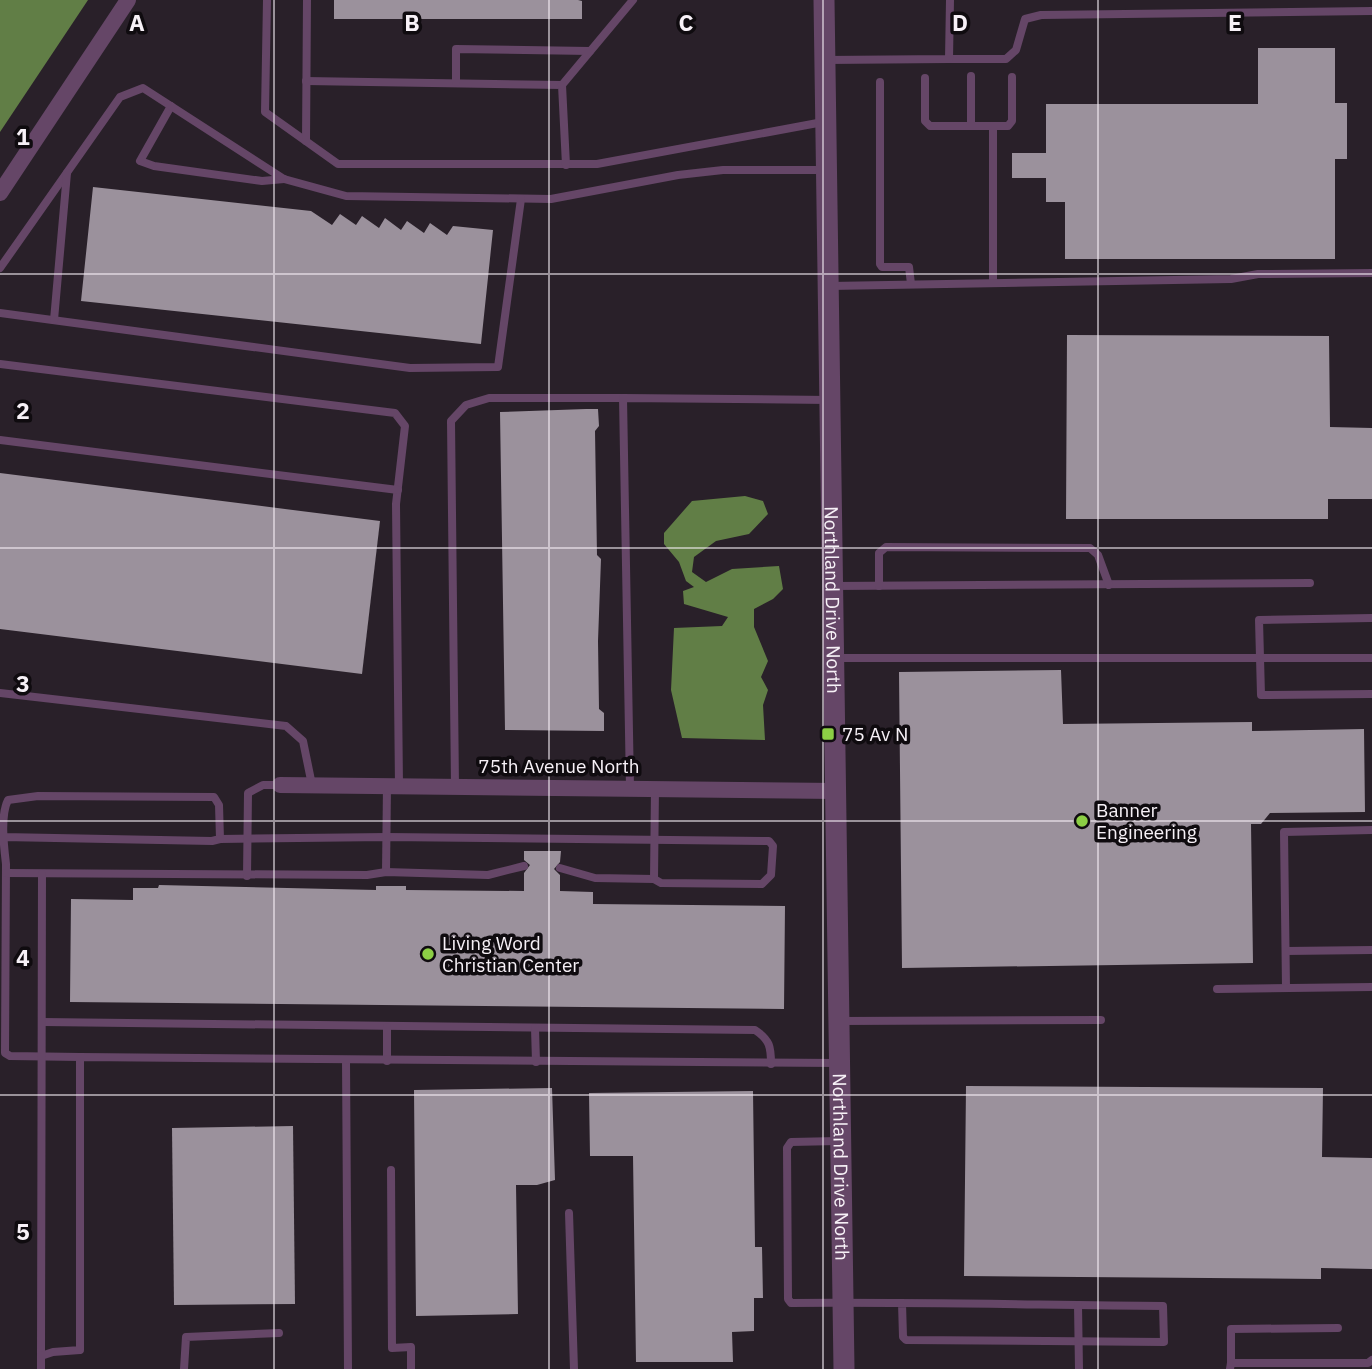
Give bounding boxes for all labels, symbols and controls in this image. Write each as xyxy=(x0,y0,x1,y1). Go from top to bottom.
text: A xyxy=(129,7,145,37)
text: B xyxy=(404,7,420,37)
text: C xyxy=(679,7,694,37)
text: D xyxy=(952,7,968,37)
text: E xyxy=(1228,7,1242,37)
text: 1 xyxy=(16,121,30,151)
text: 2 xyxy=(16,395,30,425)
street label: Northland Drive North xyxy=(819,506,846,694)
text: 3 xyxy=(16,668,30,698)
place label: 75 Av N xyxy=(842,722,908,746)
marker: 75 Av N xyxy=(820,726,836,742)
street label: 75th Avenue North xyxy=(478,754,640,778)
place label: Banner Engineering xyxy=(1096,798,1197,844)
marker: Banner Engineering xyxy=(1074,813,1090,829)
place label: Living Word Christian Center xyxy=(442,931,579,977)
text: 4 xyxy=(16,942,30,972)
marker: Living Word Christian Center xyxy=(420,946,436,962)
street label: Northland Drive North xyxy=(828,1073,854,1261)
text: 5 xyxy=(16,1216,30,1246)

